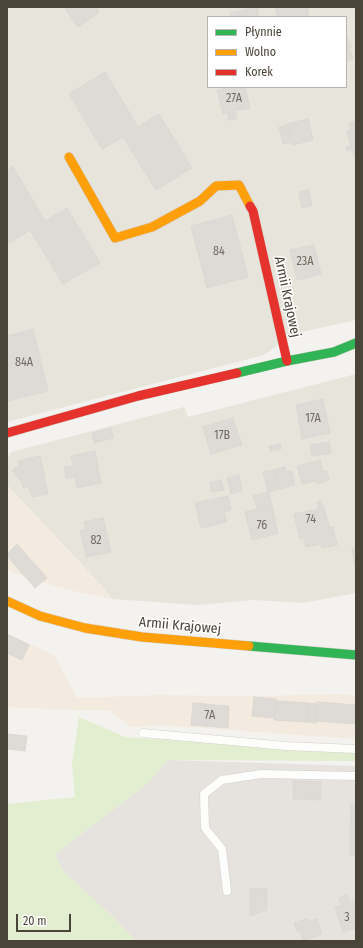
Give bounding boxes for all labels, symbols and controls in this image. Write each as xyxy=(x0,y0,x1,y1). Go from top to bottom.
legend xyxy=(207,16,347,88)
text: Płynnie xyxy=(245,25,282,39)
text: Wolno xyxy=(245,45,276,59)
text: Korek xyxy=(245,65,273,79)
house number: 27A xyxy=(226,92,242,106)
house number: 84 xyxy=(213,245,225,259)
street label: Armii Krajowej xyxy=(270,255,304,339)
house number: 23A xyxy=(297,255,313,269)
house number: 84A xyxy=(15,356,33,370)
house number: 17A xyxy=(305,412,321,426)
house number: 17B xyxy=(214,429,230,443)
house number: 74 xyxy=(306,513,316,527)
house number: 76 xyxy=(257,519,267,533)
house number: 82 xyxy=(90,534,102,548)
street label: Armii Krajowej xyxy=(138,614,222,638)
house number: 7A xyxy=(205,709,215,723)
scale bar xyxy=(18,906,73,932)
house number: 3 xyxy=(344,911,350,925)
text: 20 m xyxy=(23,914,47,928)

